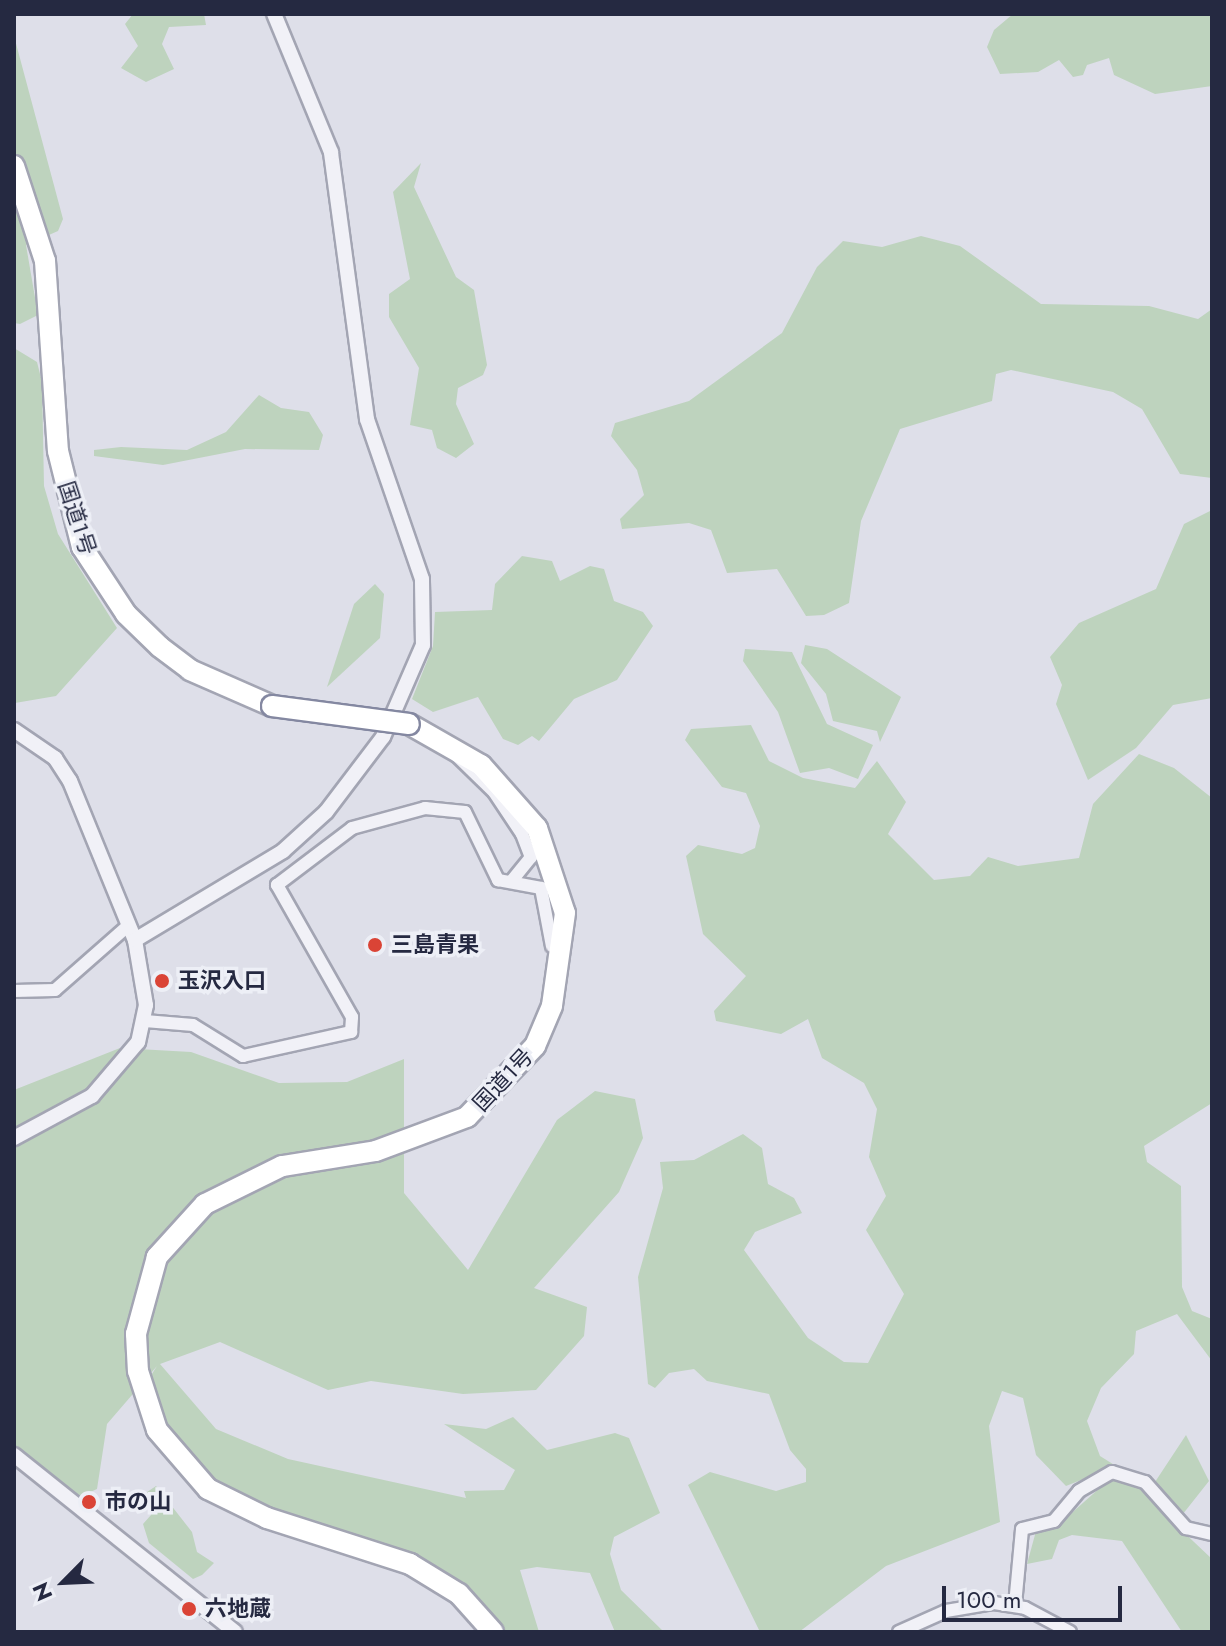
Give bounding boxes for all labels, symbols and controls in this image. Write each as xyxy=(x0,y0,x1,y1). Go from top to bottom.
street label: 国道1号 xyxy=(53,478,101,558)
place label: 三島青果 xyxy=(391,932,479,958)
marker: 三島青果 xyxy=(366,936,384,954)
place label: 玉沢入口 xyxy=(178,968,266,994)
marker: 玉沢入口 xyxy=(153,972,171,990)
street label: 国道1号 xyxy=(467,1043,539,1117)
place label: 市の山 xyxy=(105,1489,171,1515)
marker: 市の山 xyxy=(80,1493,98,1511)
north arrow xyxy=(24,1542,104,1622)
scale bar xyxy=(946,1570,1126,1620)
text: N xyxy=(24,1577,60,1606)
text: 100 m xyxy=(956,1582,1022,1617)
place label: 六地蔵 xyxy=(205,1596,271,1622)
marker: 六地蔵 xyxy=(180,1600,198,1618)

